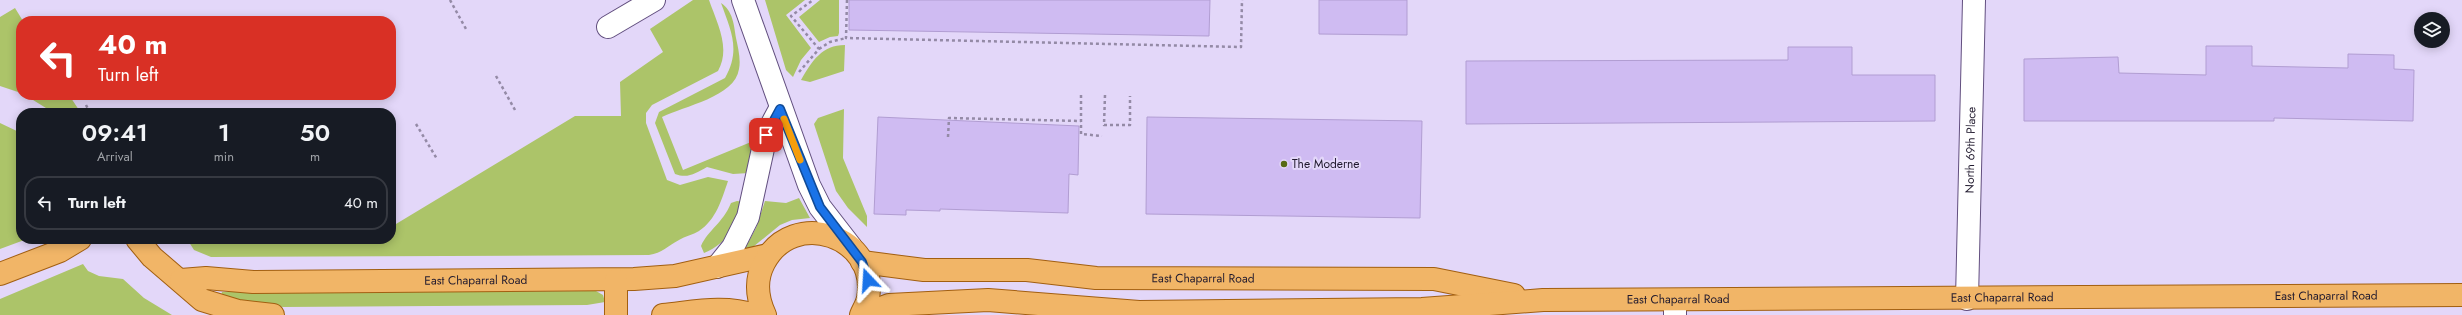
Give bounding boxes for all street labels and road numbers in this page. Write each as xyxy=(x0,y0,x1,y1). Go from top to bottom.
street label: North 69th Place xyxy=(1960,107,1980,194)
street label: East Chaparral Road xyxy=(1151,269,1255,287)
street label: East Chaparral Road xyxy=(424,271,527,290)
street label: East Chaparral Road xyxy=(2275,286,2378,305)
street label: East Chaparral Road xyxy=(1951,288,2054,307)
street label: East Chaparral Road xyxy=(1627,290,1730,309)

